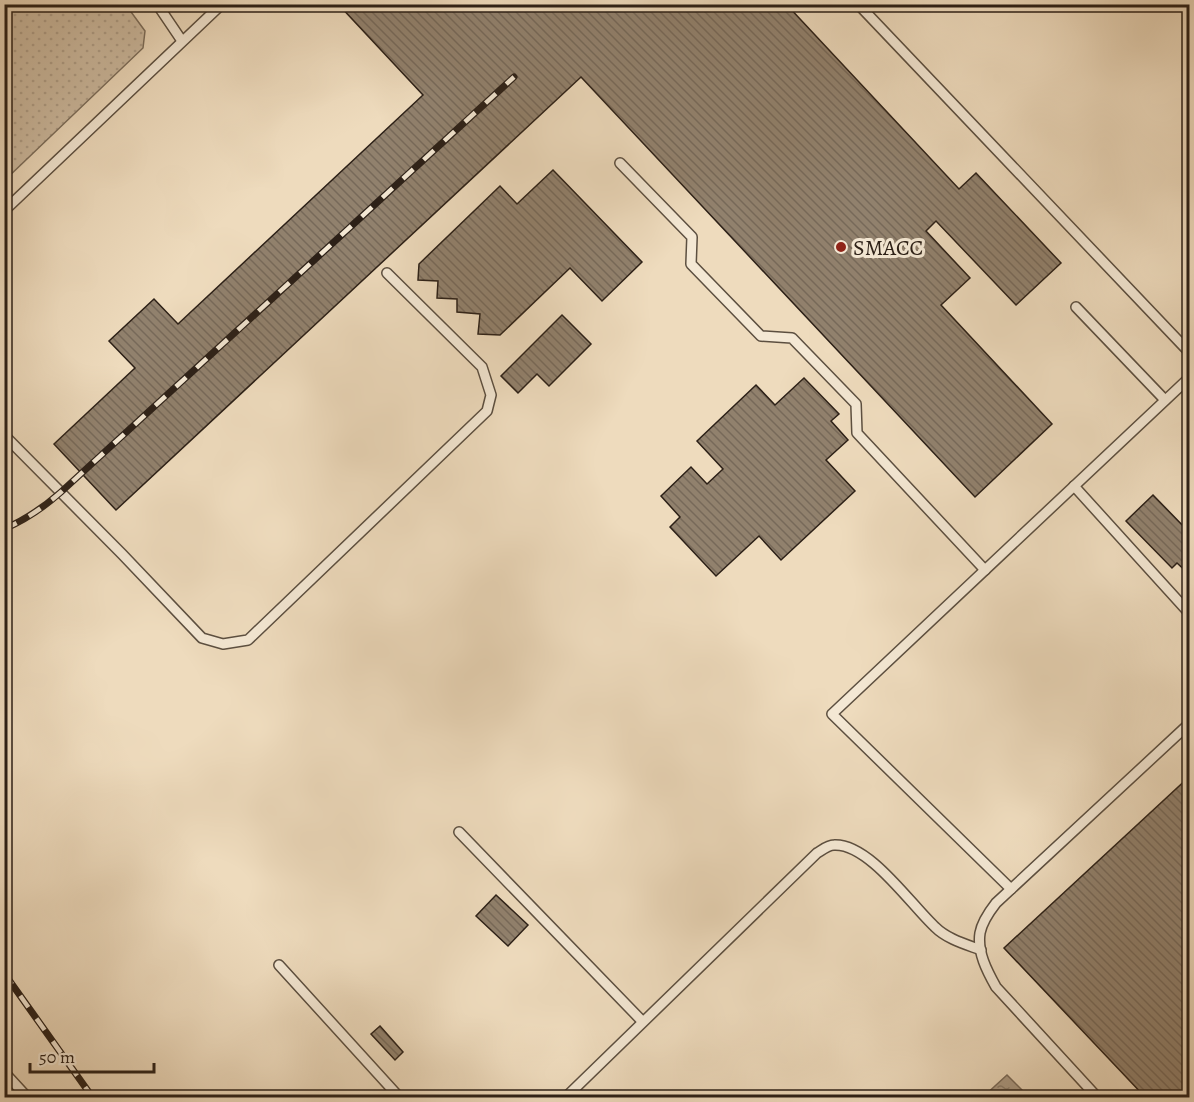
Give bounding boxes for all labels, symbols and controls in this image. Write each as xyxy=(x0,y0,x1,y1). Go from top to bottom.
place label: SMACC xyxy=(853,233,923,263)
marker: SMACC xyxy=(834,240,848,254)
scale bar xyxy=(30,1036,154,1074)
text: 50 m xyxy=(39,1045,75,1069)

